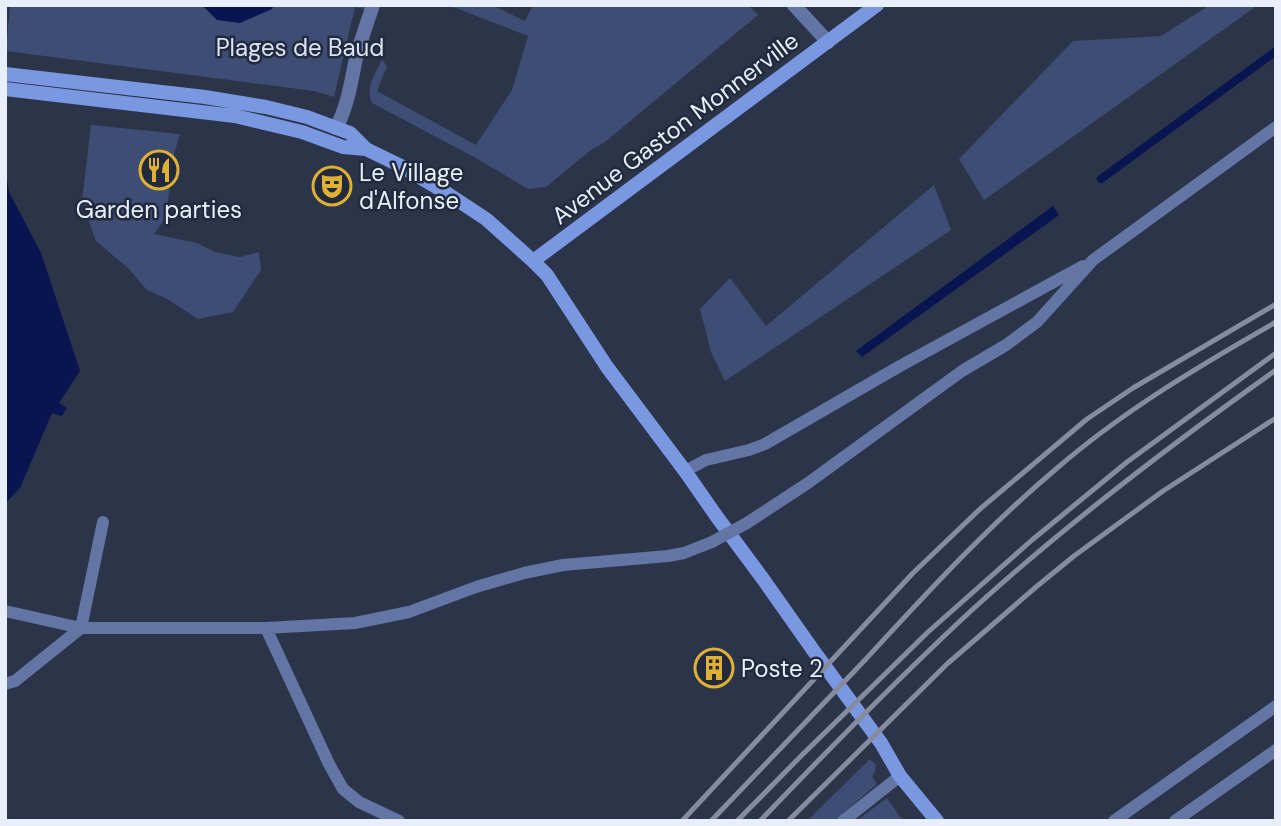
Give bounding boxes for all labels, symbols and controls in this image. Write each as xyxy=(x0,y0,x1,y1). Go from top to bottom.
street label: Avenue Gaston Monnerville xyxy=(545,25,805,231)
park label: Plages de Baud xyxy=(216,32,384,63)
restaurant icon: Garden parties xyxy=(138,149,180,191)
place label: Le Village d'Alfonse xyxy=(359,157,463,216)
theatre icon: Le Village d'Alfonse xyxy=(311,165,353,207)
place label: Garden parties xyxy=(76,194,242,225)
building icon: Poste 2 xyxy=(693,647,735,689)
place label: Poste 2 xyxy=(741,653,823,684)

